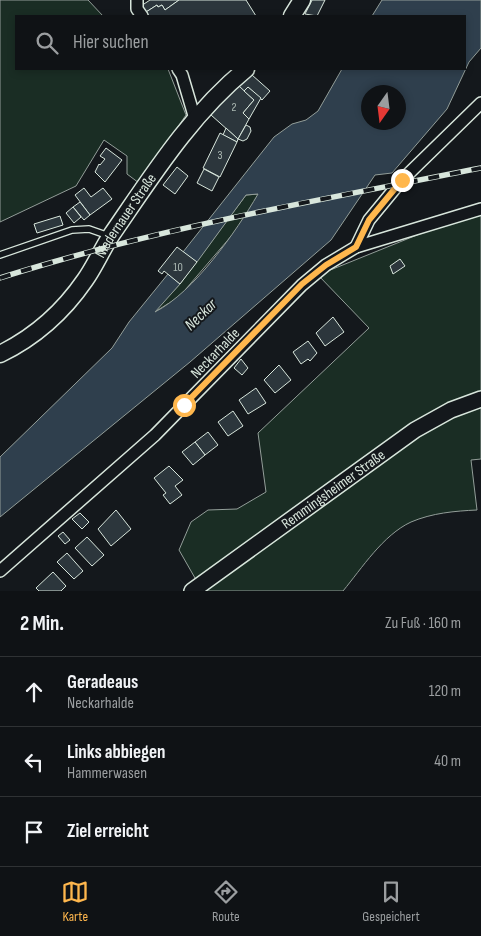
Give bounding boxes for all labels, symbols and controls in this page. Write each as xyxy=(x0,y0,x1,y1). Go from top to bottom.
search box xyxy=(15,15,466,70)
icon: search xyxy=(33,29,61,57)
text: Hier suchen xyxy=(73,31,149,54)
north arrow xyxy=(361,85,406,130)
house number: 2 xyxy=(232,100,237,115)
house number: 3 xyxy=(217,148,223,163)
route end xyxy=(391,169,414,192)
street label: Niedernauer Straße xyxy=(91,170,161,261)
house number: 10 xyxy=(173,260,183,275)
water label: Neckar xyxy=(181,295,221,335)
street label: Neckarhalde xyxy=(187,324,244,383)
route start xyxy=(173,394,196,417)
street label: Remmingsheimer Straße xyxy=(278,446,389,533)
text: 2 Min. xyxy=(20,611,64,636)
text: Zu Fuß · 160 m xyxy=(385,614,461,633)
text: Geradeaus xyxy=(67,671,138,694)
icon: ahead xyxy=(20,678,48,706)
text: 120 m xyxy=(429,682,461,701)
text: Neckarhalde xyxy=(67,694,134,713)
text: Links abbiegen xyxy=(67,741,165,764)
icon: left xyxy=(20,748,48,776)
text: 40 m xyxy=(434,752,461,771)
text: Hammerwasen xyxy=(67,764,147,783)
icon: arrive xyxy=(20,818,48,846)
text: Ziel erreicht xyxy=(67,820,149,843)
tab: Karte xyxy=(61,878,89,925)
tab: Route xyxy=(212,878,240,925)
tab: Gespeichert xyxy=(362,878,420,925)

